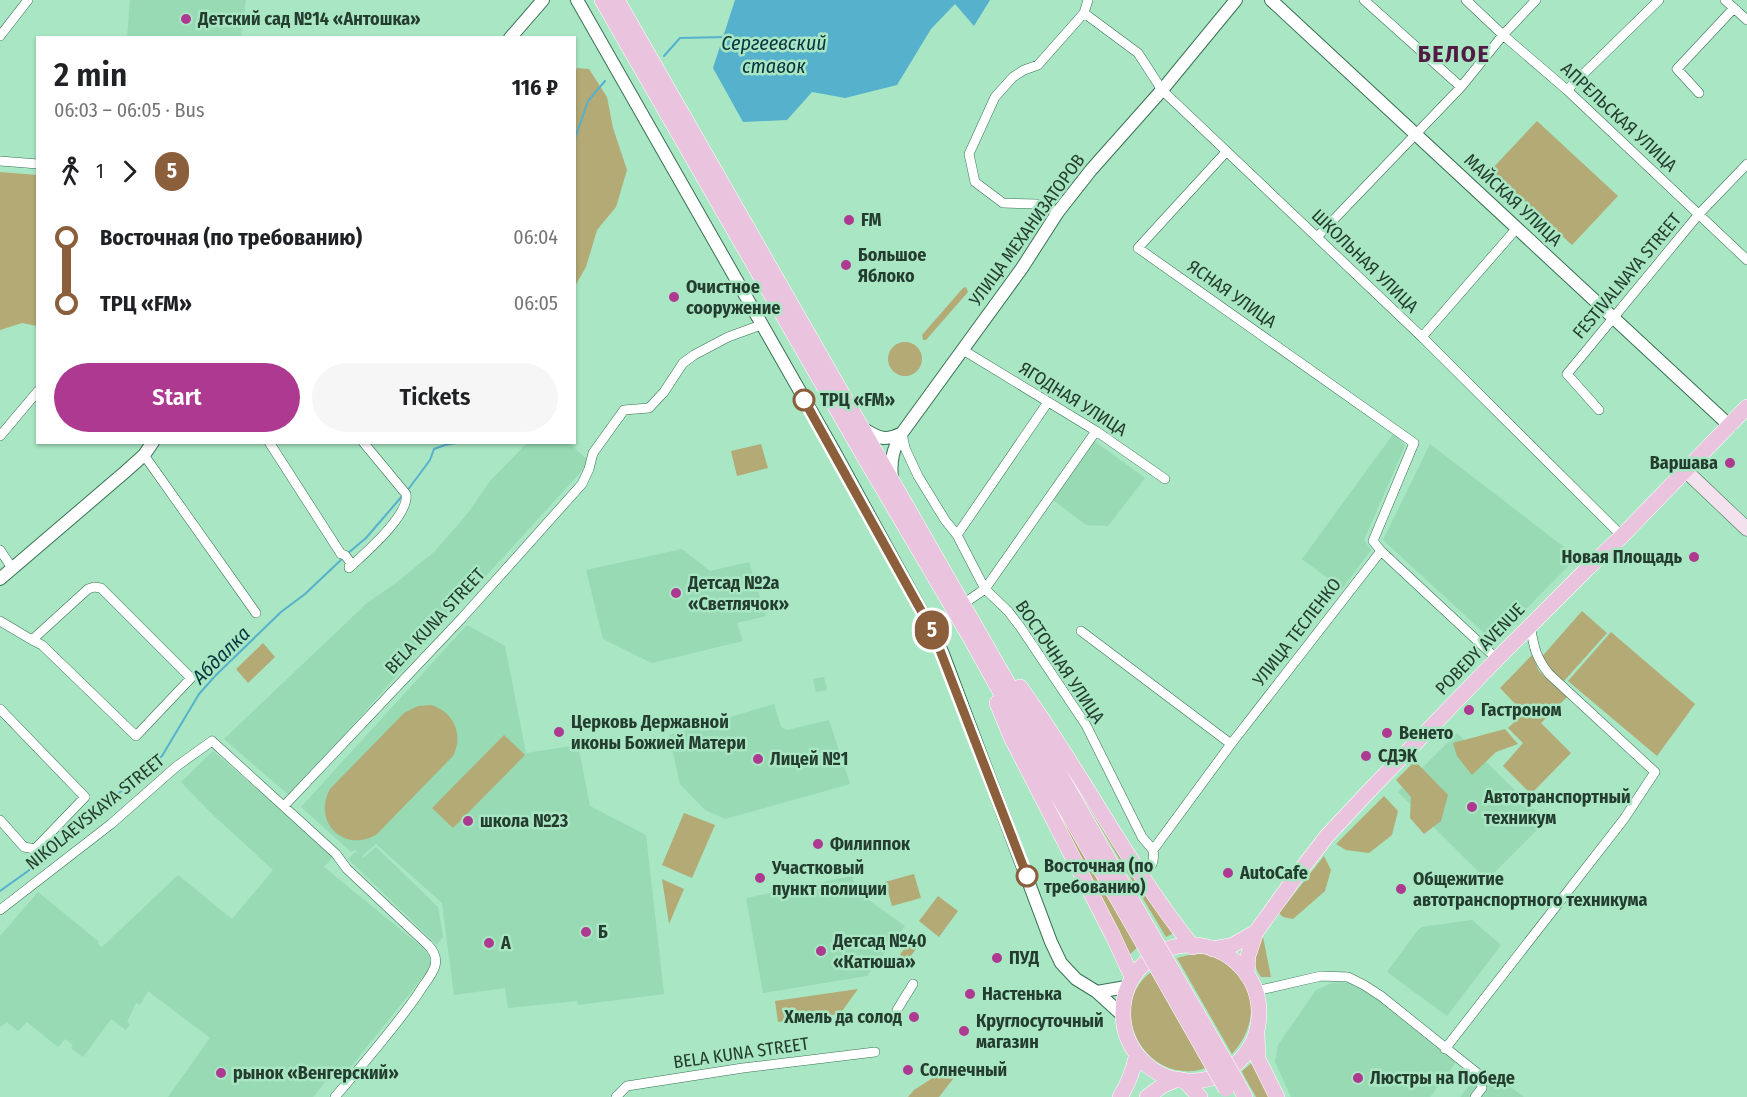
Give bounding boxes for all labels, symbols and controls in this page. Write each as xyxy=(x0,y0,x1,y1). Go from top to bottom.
place label: Детский сад №14 «Антошка» xyxy=(197,8,421,30)
marker: Детский сад №14 «Антошка» xyxy=(179,12,193,26)
water label: Сергеевский ставок xyxy=(721,31,827,78)
district label: БЕЛОЕ xyxy=(1418,40,1490,68)
text: 2 min xyxy=(54,55,127,95)
street label: АПРЕЛЬСКАЯ УЛИЦА xyxy=(1556,58,1682,177)
text: 116 ₽ xyxy=(512,74,558,101)
text: 06:03 – 06:05 · Bus xyxy=(54,98,204,122)
street label: МАЙСКАЯ УЛИЦА xyxy=(1460,149,1567,251)
street label: УЛИЦА МЕХАНИЗАТОРОВ xyxy=(964,150,1090,311)
icon: walk xyxy=(54,155,87,188)
icon: forward xyxy=(113,155,146,188)
text: 5 xyxy=(167,158,177,184)
text: 1 xyxy=(96,159,104,183)
street label: ШКОЛЬНАЯ УЛИЦА xyxy=(1307,205,1423,318)
street label: FESTIVALNAYA STREET xyxy=(1568,208,1686,343)
place label: FM xyxy=(861,209,881,231)
marker: FM xyxy=(842,213,856,227)
text: Восточная (по требованию) xyxy=(100,224,362,251)
text: 06:04 xyxy=(513,225,558,249)
place label: Большое Яблоко xyxy=(858,244,926,287)
street label: ЯСНАЯ УЛИЦА xyxy=(1183,255,1281,333)
marker: Большое Яблоко xyxy=(839,258,853,272)
place label: Очистное сооружение xyxy=(686,276,780,319)
text: ТРЦ «FM» xyxy=(100,290,192,317)
marker: Очистное сооружение xyxy=(667,290,681,304)
text: 06:05 xyxy=(514,291,558,315)
street label: ЯГОДНАЯ УЛИЦА xyxy=(1015,357,1131,441)
button: Start xyxy=(54,363,300,432)
button: Tickets xyxy=(312,363,558,432)
marker: ТРЦ «FM» xyxy=(793,389,815,411)
place label: ТРЦ «FM» xyxy=(820,389,895,411)
place label: Варшава xyxy=(1650,452,1718,474)
marker: Варшава xyxy=(1723,456,1737,470)
place label: Новая Площадь xyxy=(1562,546,1682,568)
marker: Новая Площадь xyxy=(1687,550,1701,564)
street label: BELA KUNA STREET xyxy=(380,563,490,678)
place label: Детсад №2а «Светлячок» xyxy=(687,572,789,615)
street label: УЛИЦА ТЕСЛЕНКО xyxy=(1247,574,1346,691)
marker: Детсад №2а «Светлячок» xyxy=(669,586,683,600)
street label: ВОСТОЧНАЯ УЛИЦА xyxy=(1011,596,1110,728)
street label: POBEDY AVENUE xyxy=(1431,599,1529,699)
line badge: 5 xyxy=(912,610,952,650)
text: 5 xyxy=(927,617,937,643)
water label: Абдалка xyxy=(186,621,255,690)
place label: Гастроном xyxy=(1481,699,1562,721)
marker: Гастроном xyxy=(1462,703,1476,717)
place label: Церковь Державной иконы Божией Матери xyxy=(571,711,746,754)
place label: Венето xyxy=(1399,722,1454,744)
marker: Церковь Державной иконы Божией Матери xyxy=(552,725,566,739)
marker: Венето xyxy=(1380,726,1394,740)
place label: СДЭК xyxy=(1378,745,1418,767)
place label: Лицей №1 xyxy=(770,748,848,770)
street label: NIKOLAEVSKAYA STREET xyxy=(21,749,169,875)
marker: СДЭК xyxy=(1359,749,1373,763)
marker: Лицей №1 xyxy=(751,752,765,766)
place label: Автотранспортный техникум xyxy=(1483,786,1631,829)
marker: Автотранспортный техникум xyxy=(1465,800,1479,814)
place label: школа №23 xyxy=(480,810,569,832)
marker: школа №23 xyxy=(461,814,475,828)
place label: Филиппок xyxy=(830,833,911,855)
marker: Филиппок xyxy=(811,837,825,851)
place label: Восточная (по требованию) xyxy=(1044,855,1154,898)
place label: Участковый пункт полиции xyxy=(771,857,887,900)
place label: AutoCafe xyxy=(1239,862,1308,884)
marker: Восточная (по требованию) xyxy=(1016,865,1038,887)
marker: AutoCafe xyxy=(1221,866,1235,880)
place label: Общежитие автотранспортного техникума xyxy=(1413,868,1648,911)
marker: Участковый пункт полиции xyxy=(753,871,767,885)
marker: Общежитие автотранспортного техникума xyxy=(1394,882,1408,896)
place label: Б xyxy=(598,921,608,943)
marker: Б xyxy=(579,925,593,939)
place label: Детсад №40 «Катюша» xyxy=(832,930,927,973)
place label: А xyxy=(500,932,511,954)
marker: А xyxy=(482,936,496,950)
marker: Детсад №40 «Катюша» xyxy=(814,944,828,958)
place label: ПУД xyxy=(1009,947,1040,969)
marker: ПУД xyxy=(990,951,1004,965)
place label: Настенька xyxy=(982,983,1062,1005)
marker: Настенька xyxy=(963,987,977,1001)
place label: Хмель да солод xyxy=(783,1006,902,1028)
marker: Хмель да солод xyxy=(907,1010,921,1024)
place label: Круглосуточный магазин xyxy=(976,1010,1104,1053)
marker: Круглосуточный магазин xyxy=(957,1024,971,1038)
street label: BELA KUNA STREET xyxy=(672,1033,811,1073)
place label: Солнечный xyxy=(920,1059,1007,1081)
place label: рынок «Венгерский» xyxy=(233,1062,399,1084)
marker: Солнечный xyxy=(901,1063,915,1077)
marker: рынок «Венгерский» xyxy=(214,1066,228,1080)
place label: Люстры на Победе xyxy=(1370,1067,1515,1089)
marker: Люстры на Победе xyxy=(1351,1071,1365,1085)

